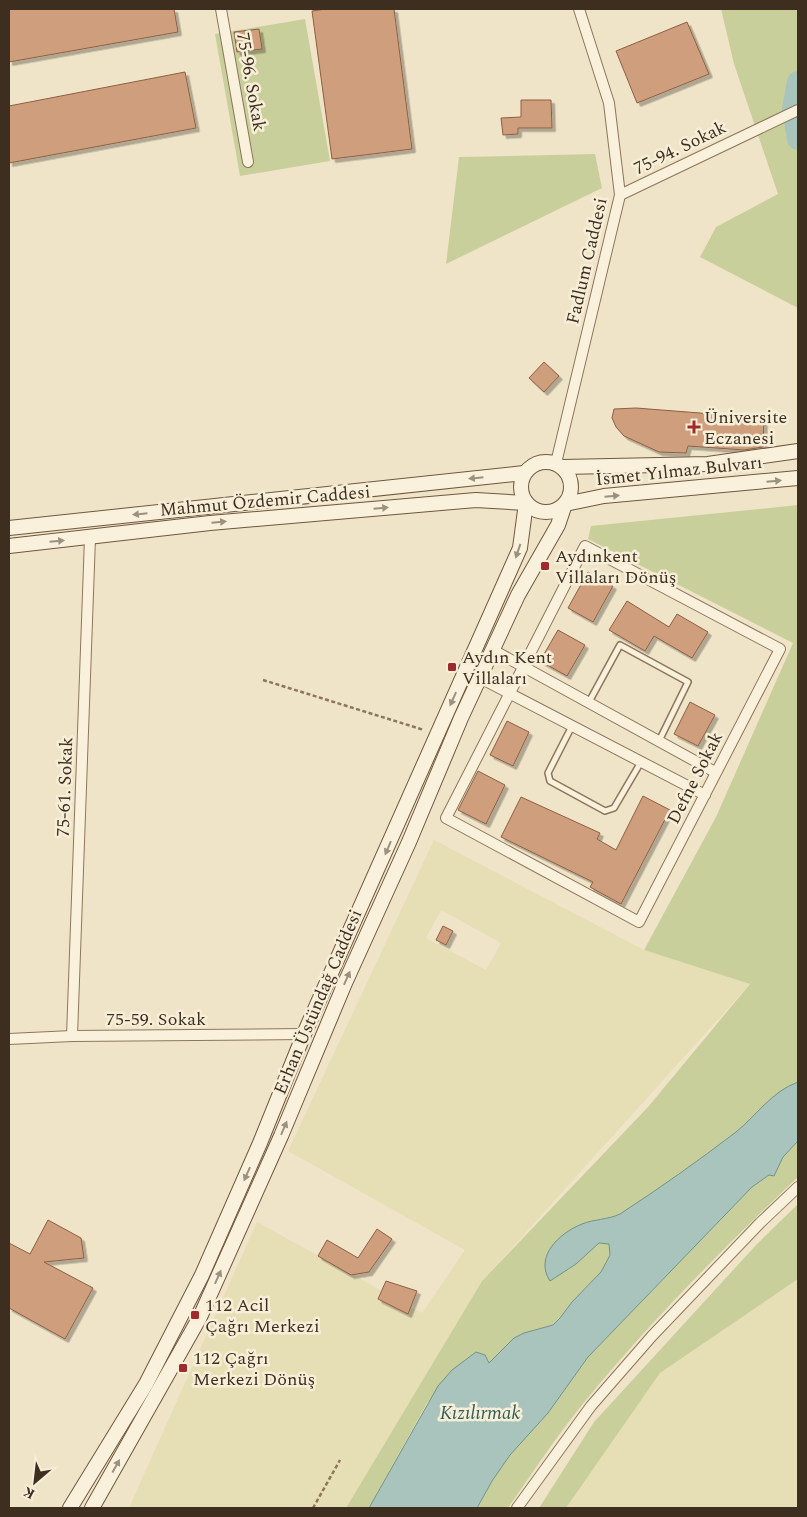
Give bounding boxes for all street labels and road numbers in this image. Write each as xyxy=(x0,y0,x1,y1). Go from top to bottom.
street label: 75-96. Sokak xyxy=(229,30,273,134)
street label: 75-94. Sokak xyxy=(629,114,731,182)
street label: Fadlum Caddesi xyxy=(559,195,615,327)
street label: İsmet Yılmaz Bulvarı xyxy=(594,449,764,493)
street label: Mahmut Özdemir Caddesi xyxy=(158,478,372,524)
street label: Defne Sokak xyxy=(660,727,730,829)
street label: 75-61. Sokak xyxy=(50,737,80,837)
street label: Erhan Üstündağ Caddesi xyxy=(267,905,369,1099)
street label: 75-59. Sokak xyxy=(106,1006,206,1033)

